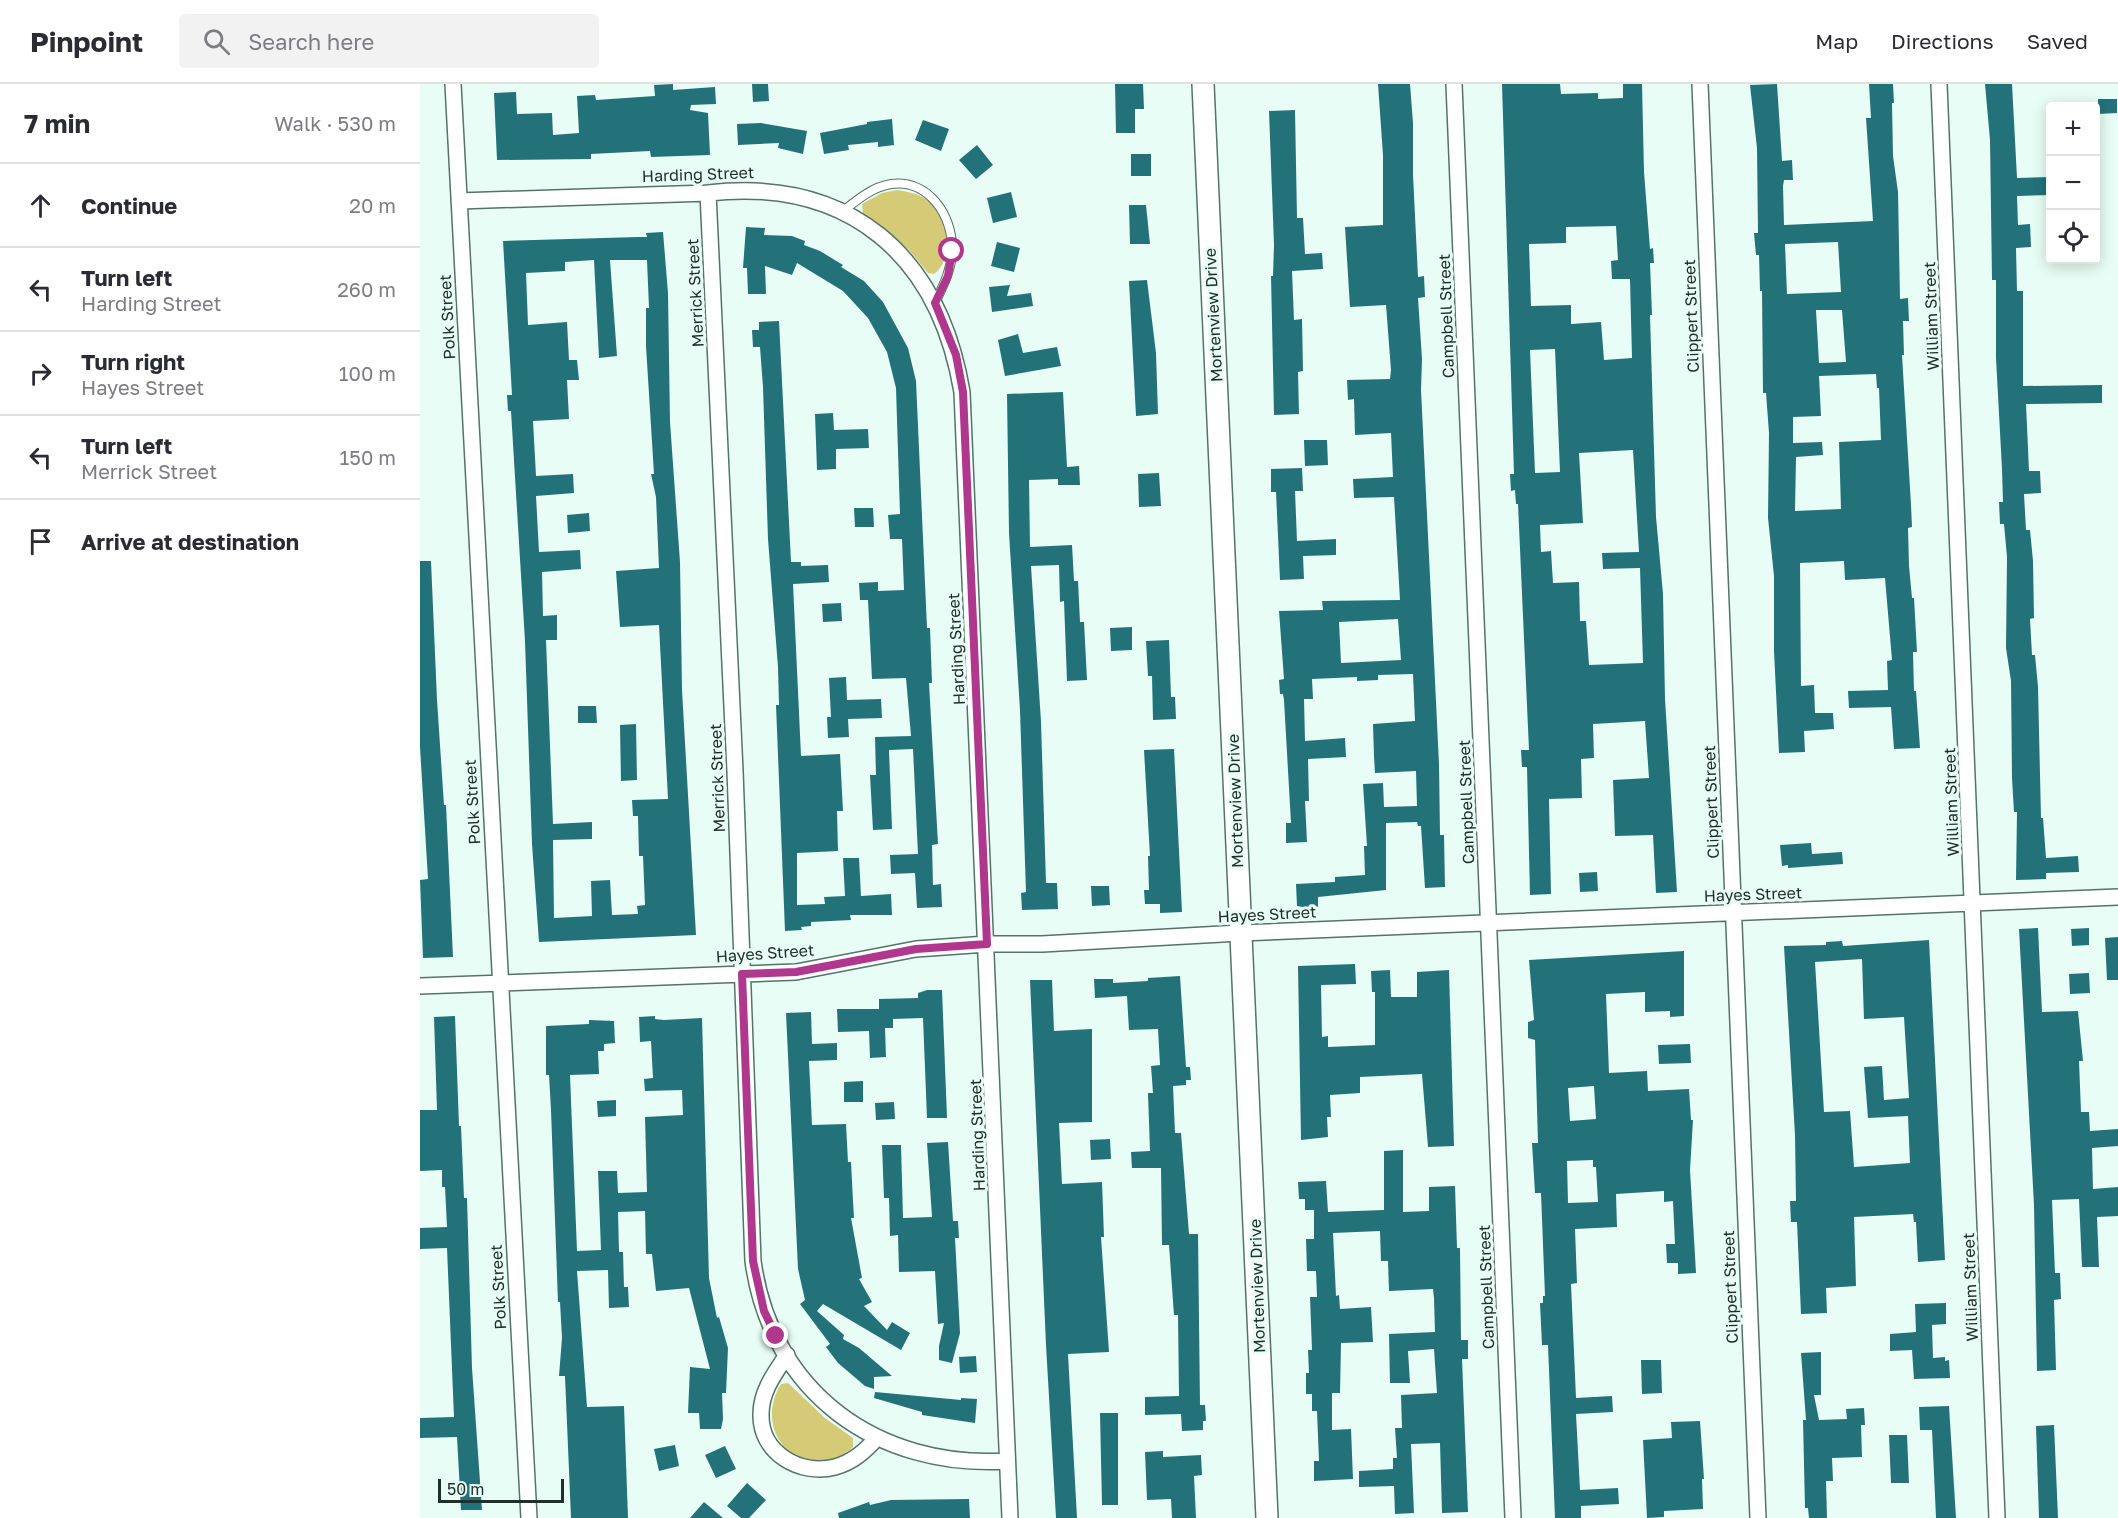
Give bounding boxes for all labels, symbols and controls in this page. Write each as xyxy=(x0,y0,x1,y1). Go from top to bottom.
search box xyxy=(179,14,599,68)
text: Pinpoint xyxy=(30,25,143,58)
icon: search xyxy=(200,25,233,58)
text: Search here xyxy=(248,28,374,55)
text: Map xyxy=(1815,28,1858,54)
text: Directions xyxy=(1891,28,1994,54)
text: Saved xyxy=(2027,28,2088,54)
map controls xyxy=(2046,102,2100,264)
button: + xyxy=(2046,102,2100,156)
text: 7 min xyxy=(24,108,90,139)
text: Walk · 530 m xyxy=(274,111,396,135)
button: − xyxy=(2046,156,2100,210)
street label: Harding Street xyxy=(641,162,755,186)
icon: ahead xyxy=(24,189,57,222)
text: Continue xyxy=(81,192,177,219)
text: 20 m xyxy=(349,193,396,217)
button: locate xyxy=(2046,210,2100,264)
route start xyxy=(938,237,964,263)
street label: Merrick Street xyxy=(682,238,708,348)
street label: Mortenview Drive xyxy=(1200,248,1226,382)
street label: Campbell Street xyxy=(1434,253,1458,379)
street label: Clippert Street xyxy=(1679,259,1703,373)
street label: William Street xyxy=(1919,261,1943,371)
text: Turn left xyxy=(81,264,172,291)
icon: left xyxy=(24,273,57,306)
street label: Polk Street xyxy=(435,274,459,360)
text: 260 m xyxy=(337,277,396,301)
text: Harding Street xyxy=(81,291,222,315)
text: Turn right xyxy=(81,348,185,375)
icon: right xyxy=(24,357,57,390)
text: 100 m xyxy=(339,361,396,385)
text: Hayes Street xyxy=(81,375,204,399)
text: Turn left xyxy=(81,432,172,459)
icon: left xyxy=(24,441,57,474)
text: 150 m xyxy=(340,445,396,469)
text: Merrick Street xyxy=(81,459,217,483)
icon: arrive xyxy=(24,525,57,558)
text: Arrive at destination xyxy=(81,528,299,555)
street label: Harding Street xyxy=(943,592,969,706)
street label: Merrick Street xyxy=(705,723,729,833)
street label: Mortenview Drive xyxy=(1223,734,1247,868)
street label: Campbell Street xyxy=(1454,739,1478,865)
street label: Clippert Street xyxy=(1699,745,1723,859)
street label: William Street xyxy=(1939,747,1963,857)
street label: Polk Street xyxy=(460,759,484,845)
street label: Hayes Street xyxy=(1703,882,1803,906)
street label: Hayes Street xyxy=(1217,901,1317,927)
street label: Hayes Street xyxy=(715,940,815,966)
street label: Harding Street xyxy=(965,1078,989,1192)
street label: Mortenview Drive xyxy=(1245,1219,1269,1353)
street label: Campbell Street xyxy=(1474,1224,1498,1350)
street label: Clippert Street xyxy=(1718,1230,1742,1344)
street label: William Street xyxy=(1958,1232,1982,1342)
street label: Polk Street xyxy=(486,1244,510,1330)
route end xyxy=(762,1322,788,1348)
scale bar xyxy=(438,1476,564,1504)
text: 50 m xyxy=(447,1479,484,1499)

